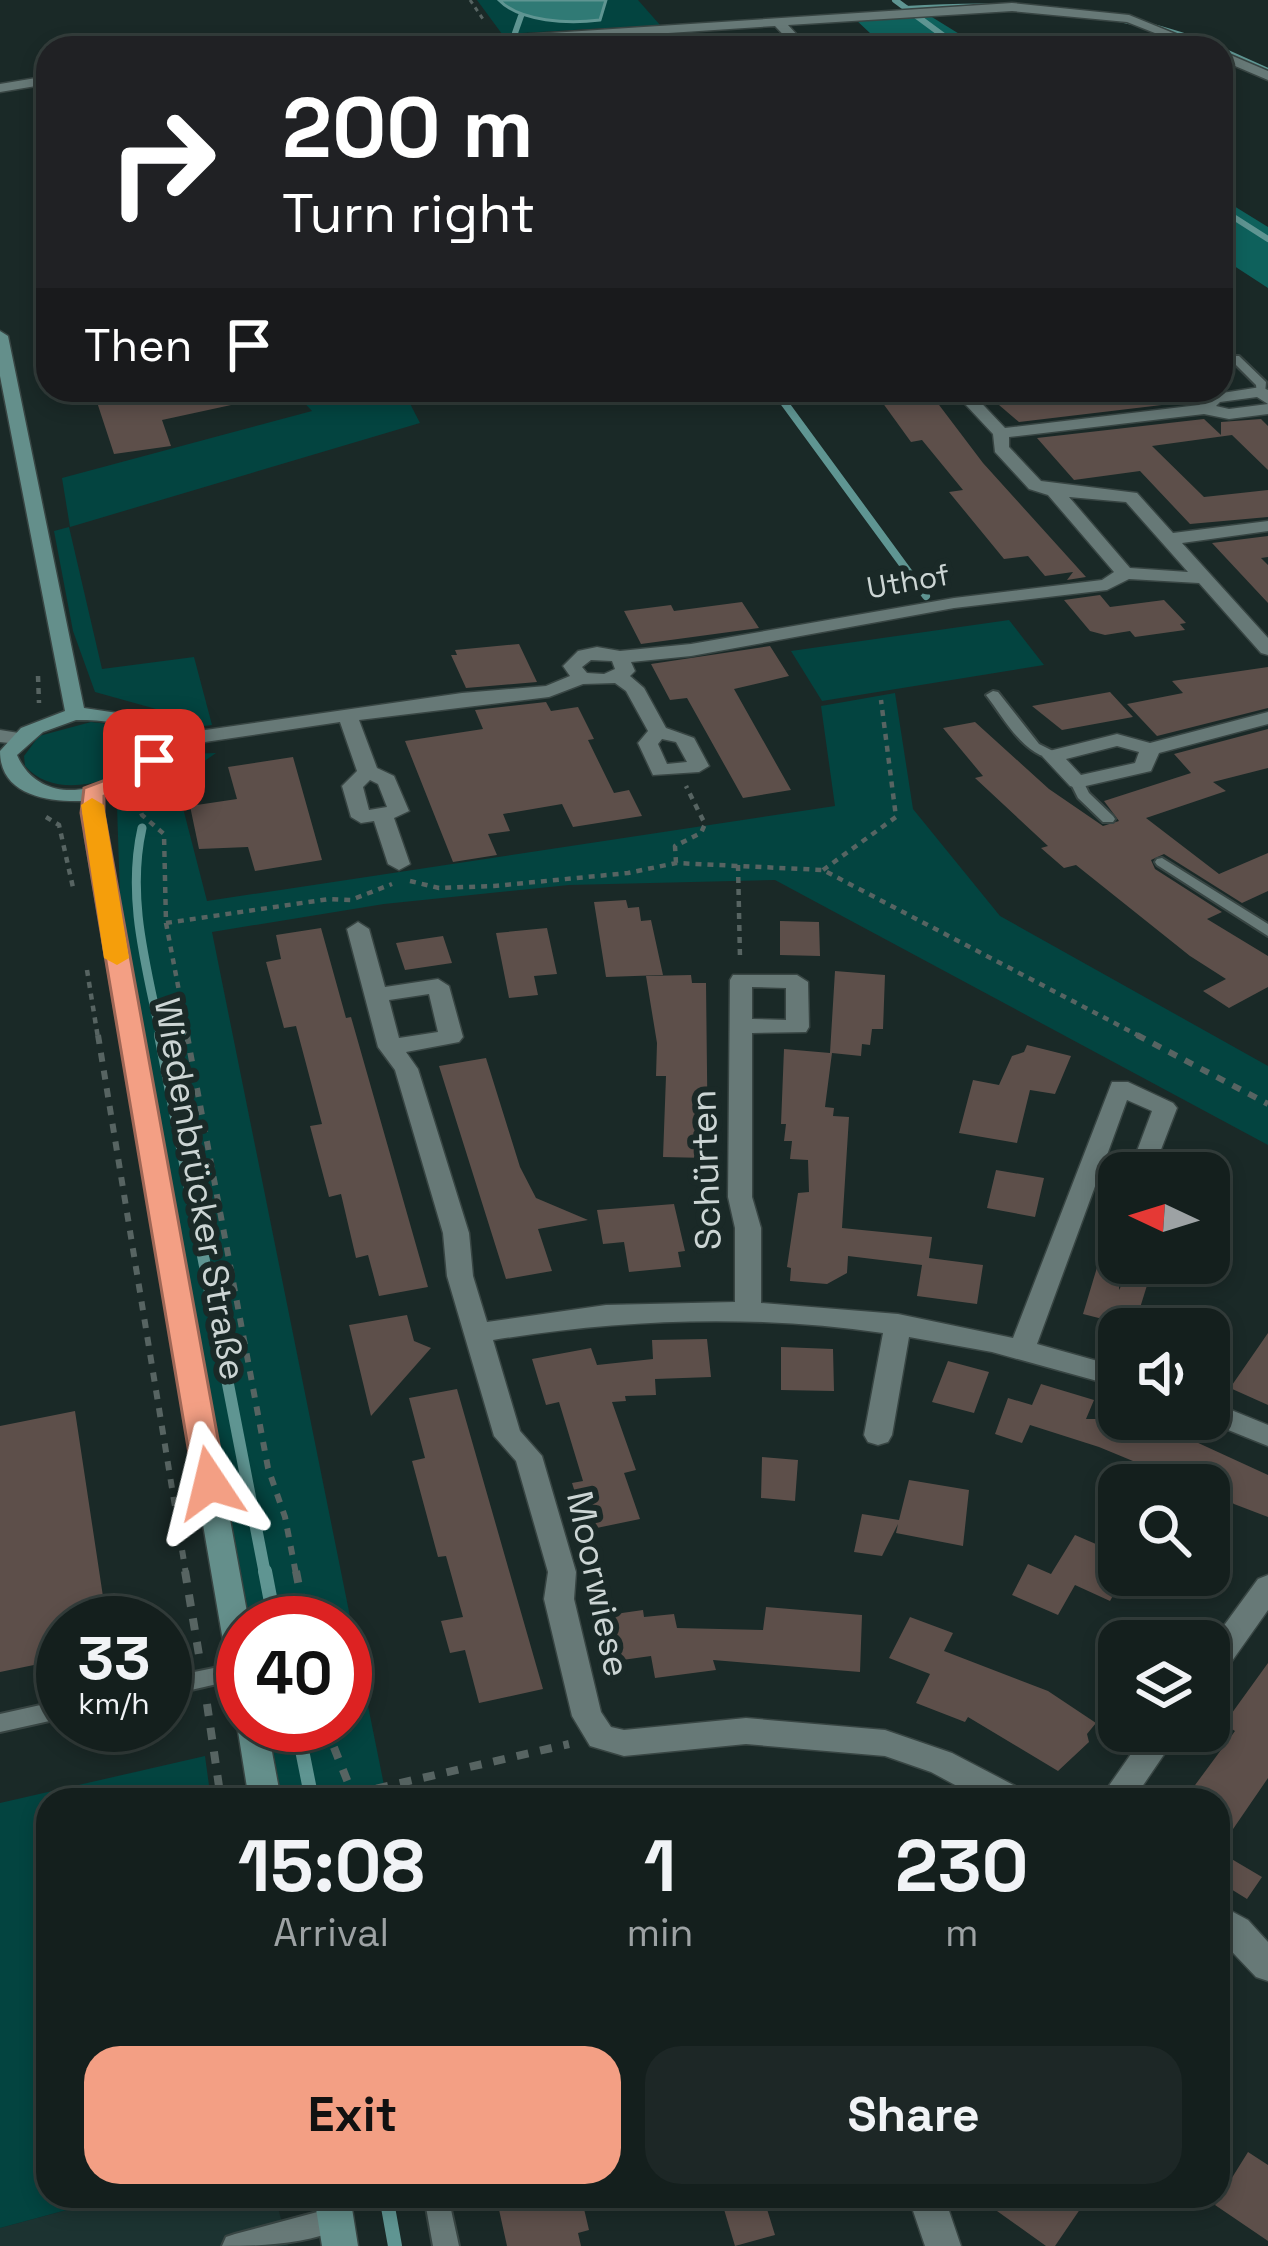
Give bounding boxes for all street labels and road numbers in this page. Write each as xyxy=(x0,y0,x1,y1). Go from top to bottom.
street label: Uthof xyxy=(864,555,952,607)
street label: Wiedenbrücker Straße xyxy=(144,994,256,1384)
street label: Schürten xyxy=(680,1089,732,1251)
street label: Moorwiese xyxy=(556,1487,640,1681)

